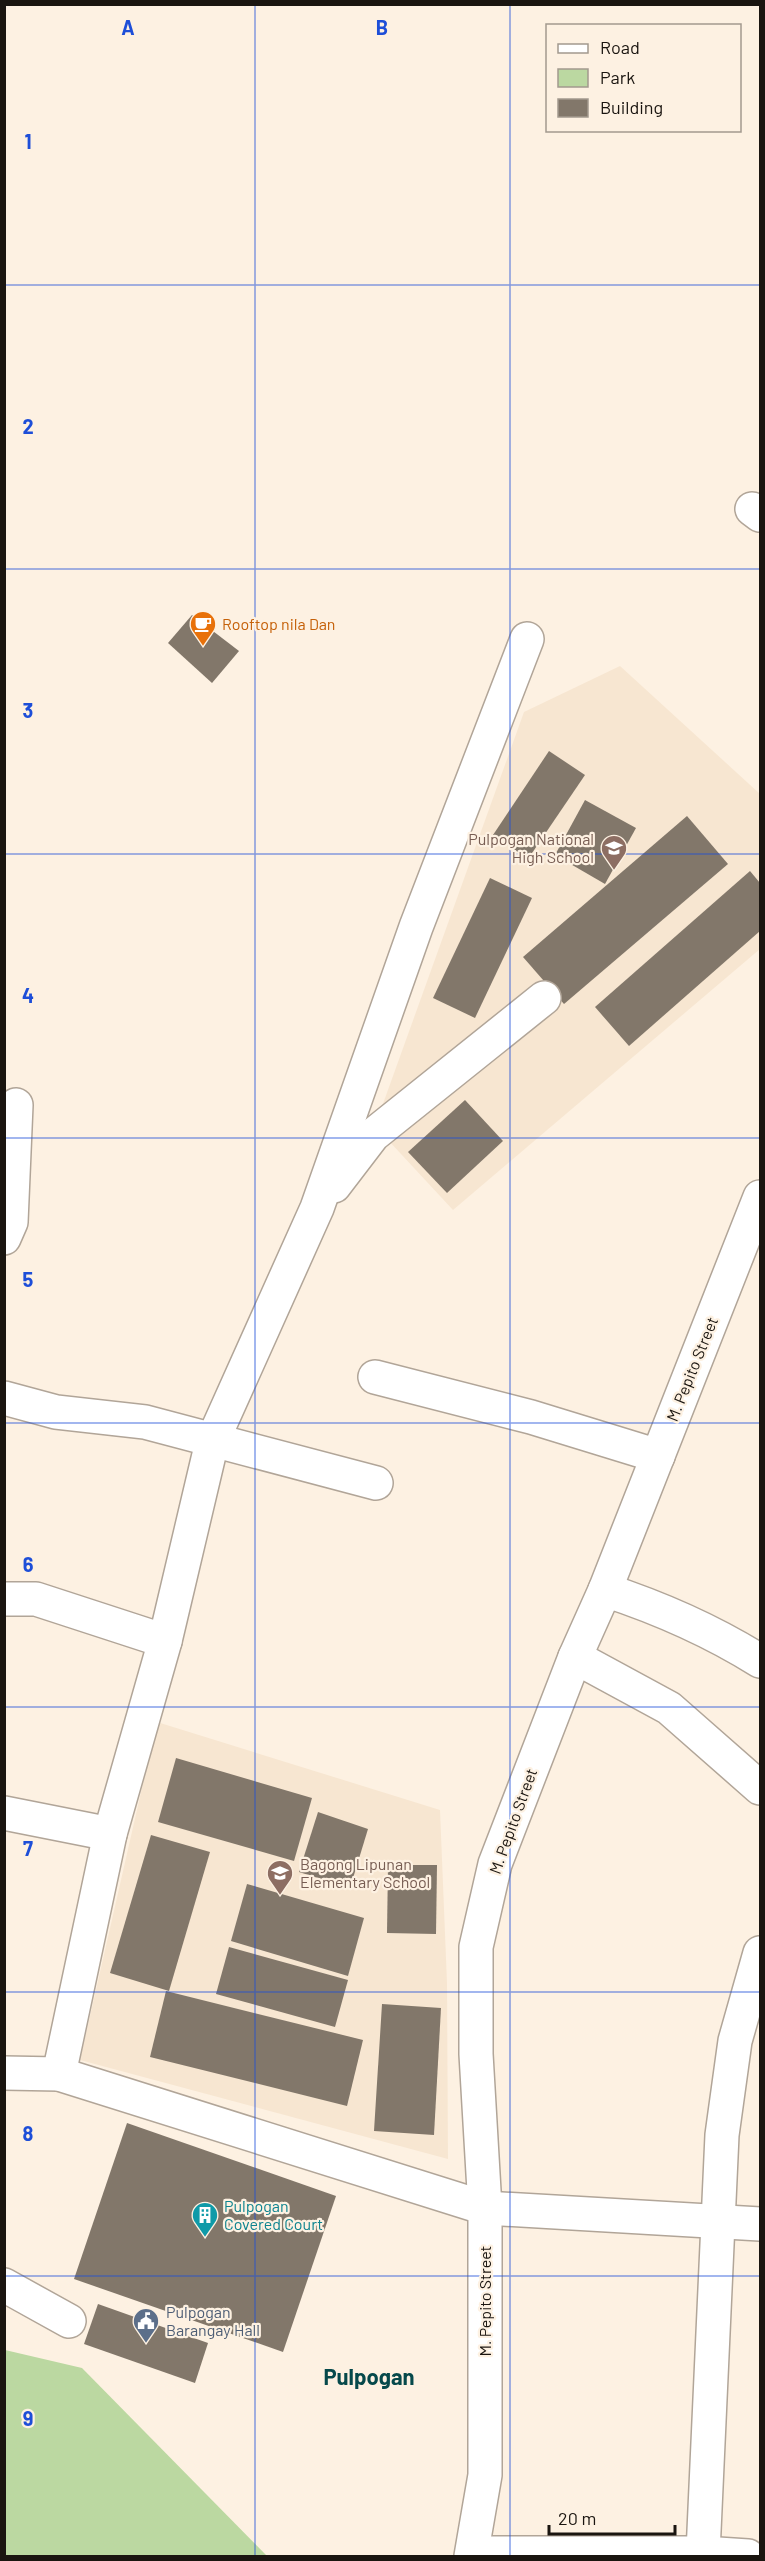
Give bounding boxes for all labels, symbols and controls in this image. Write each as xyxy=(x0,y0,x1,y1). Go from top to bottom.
text: A xyxy=(121,15,135,39)
text: B xyxy=(376,15,388,39)
legend xyxy=(546,24,741,132)
text: Road xyxy=(600,36,640,58)
text: Park xyxy=(600,66,635,88)
text: Building xyxy=(600,96,663,118)
text: 1 xyxy=(24,129,32,153)
text: 2 xyxy=(22,414,34,438)
cafe icon: Rooftop nila Dan xyxy=(188,609,218,647)
place label: Rooftop nila Dan xyxy=(222,614,335,633)
text: 3 xyxy=(23,698,33,722)
place label: Pulpogan National High School xyxy=(468,829,594,866)
school or university icon: Pulpogan National High School xyxy=(599,833,629,871)
text: 4 xyxy=(22,983,34,1007)
text: 5 xyxy=(23,1267,34,1291)
street label: M. Pepito Street xyxy=(662,1314,721,1424)
text: 6 xyxy=(23,1552,34,1576)
street label: M. Pepito Street xyxy=(485,1765,540,1876)
text: 7 xyxy=(23,1836,33,1860)
place label: Bagong Lipunan Elementary School xyxy=(300,1854,430,1891)
school or university icon: Bagong Lipunan Elementary School xyxy=(265,1858,295,1896)
text: 8 xyxy=(23,2121,34,2145)
place label: Pulpogan Covered Court xyxy=(224,2196,323,2233)
building icon: Pulpogan Covered Court xyxy=(190,2200,220,2238)
street label: M. Pepito Street xyxy=(475,2246,494,2356)
place label: Pulpogan Barangay Hall xyxy=(166,2302,260,2339)
public building icon: Pulpogan Barangay Hall xyxy=(131,2306,161,2344)
district label: Pulpogan xyxy=(323,2363,415,2389)
text: 9 xyxy=(23,2406,33,2430)
scale bar xyxy=(549,2498,675,2536)
text: 20 m xyxy=(558,2507,596,2529)

